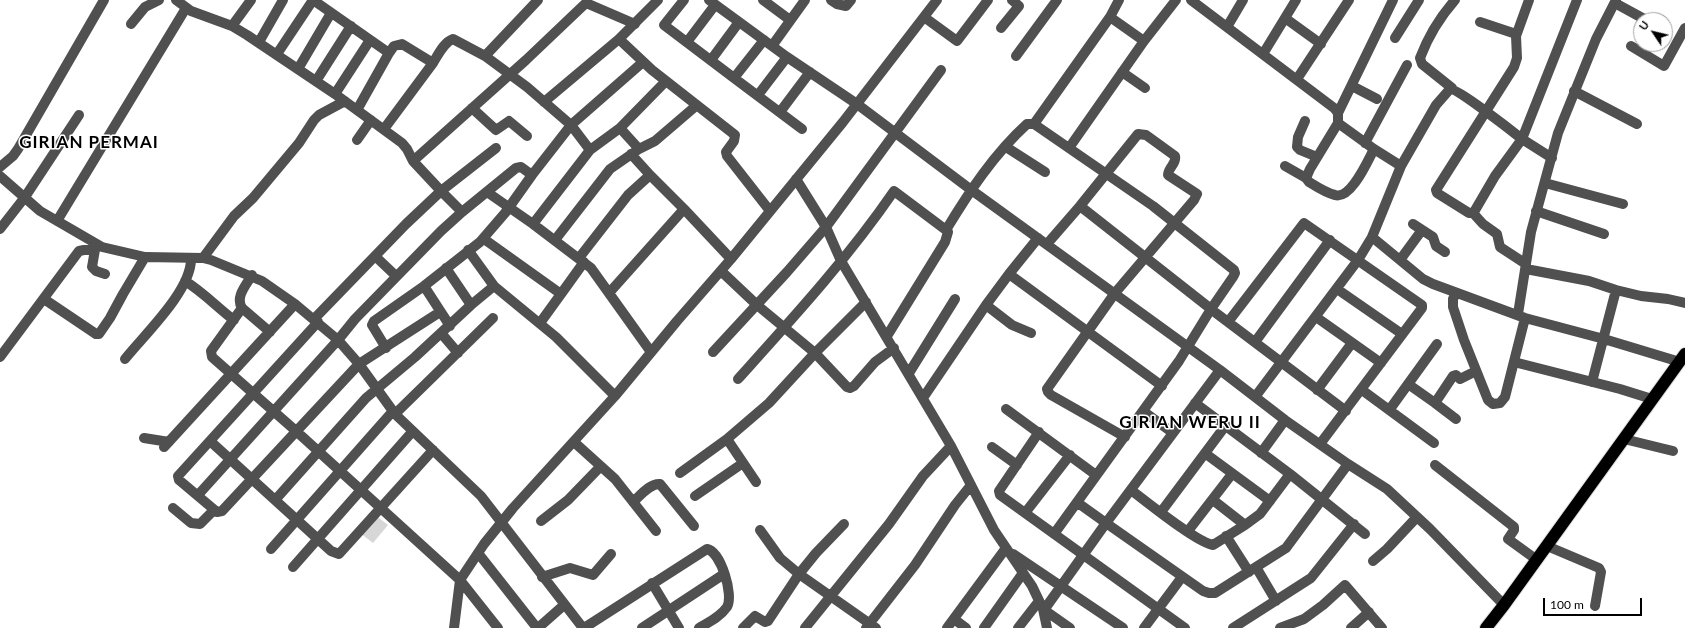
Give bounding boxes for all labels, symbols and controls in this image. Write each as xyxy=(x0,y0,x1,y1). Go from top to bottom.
north arrow xyxy=(1633,12,1673,52)
text: U xyxy=(1636,18,1651,32)
district label: GIRIAN PERMAI xyxy=(19,133,159,153)
district label: GIRIAN WERU II xyxy=(1119,413,1261,433)
scale bar xyxy=(1545,590,1644,616)
text: 100 m xyxy=(1550,597,1584,612)

